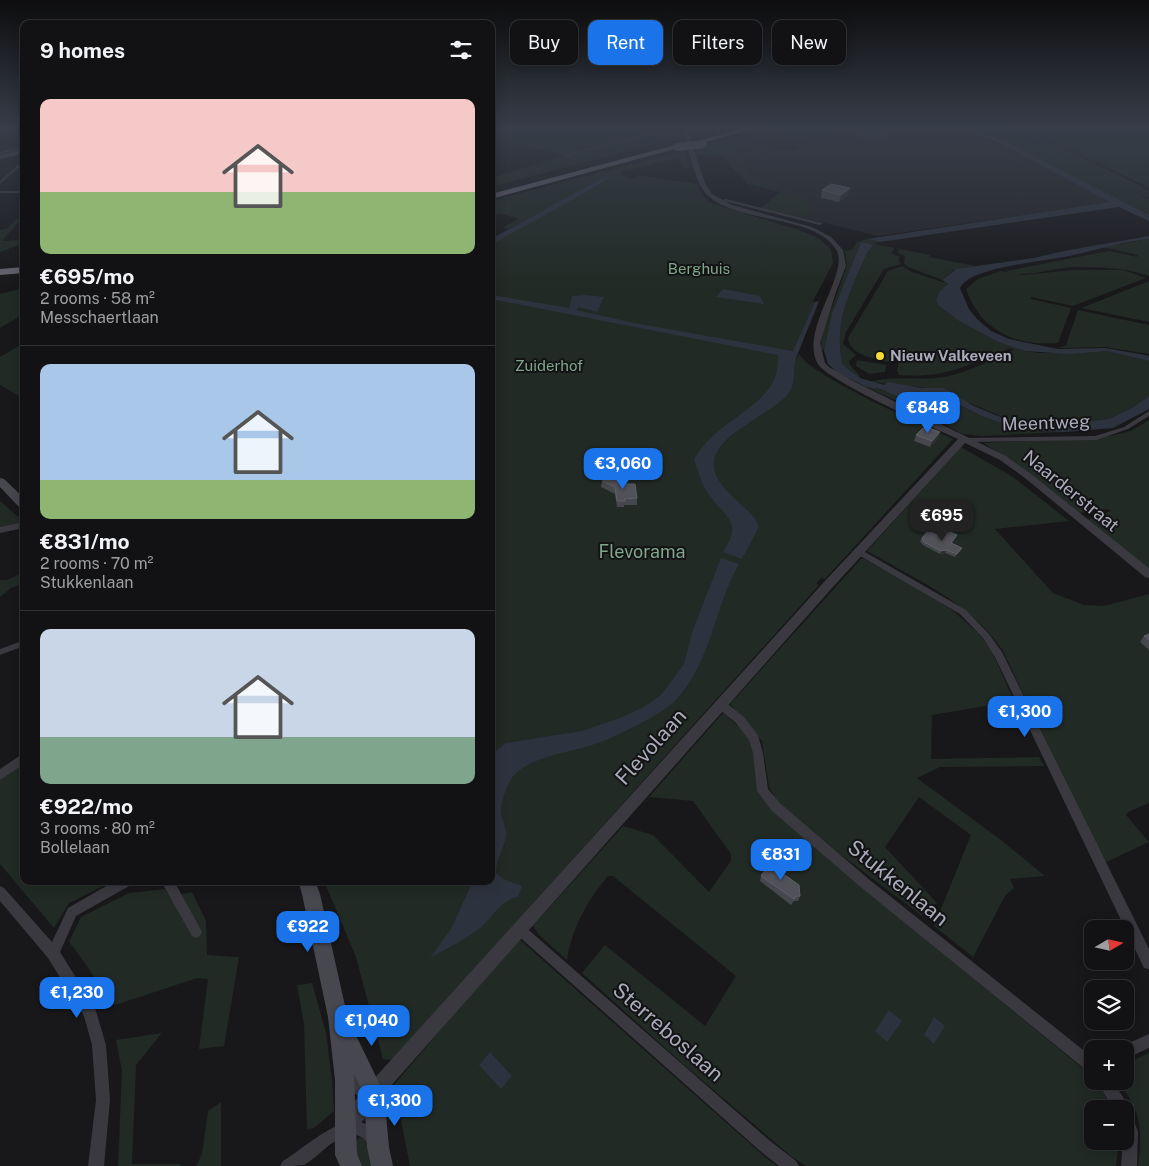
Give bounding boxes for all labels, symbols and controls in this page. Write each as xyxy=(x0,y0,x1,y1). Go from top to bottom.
chip: Buy xyxy=(510,20,578,65)
chip: Rent xyxy=(588,20,663,65)
chip: Filters xyxy=(673,20,762,65)
chip: New xyxy=(772,20,846,65)
icon: filters xyxy=(447,36,475,64)
text: 9 homes xyxy=(40,38,125,63)
icon: home xyxy=(213,131,303,221)
park label: Berghuis xyxy=(668,260,730,277)
text: €695/mo xyxy=(40,264,134,289)
text: 2 rooms · 58 m² xyxy=(40,289,155,308)
text: Messchaertlaan xyxy=(40,308,159,327)
place label: Nieuw Valkeveen xyxy=(890,347,1012,364)
marker: Nieuw Valkeveen xyxy=(874,350,886,362)
park label: Zuiderhof xyxy=(515,357,583,374)
pin: €848 xyxy=(898,392,958,434)
icon: home xyxy=(213,397,303,487)
text: €848 xyxy=(907,398,949,417)
street label: Meentweg xyxy=(1001,410,1091,435)
street label: Naarderstraat xyxy=(1019,446,1124,536)
pin: €3,060 xyxy=(582,448,664,490)
text: €3,060 xyxy=(595,454,651,473)
pin: €695 xyxy=(912,500,972,542)
text: €695 xyxy=(921,506,963,525)
text: €831/mo xyxy=(40,529,130,554)
park label: Flevorama xyxy=(599,541,685,562)
text: 2 rooms · 70 m² xyxy=(40,554,153,573)
text: Stukkenlaan xyxy=(40,573,134,592)
icon: home xyxy=(213,662,303,752)
pin: €1,300 xyxy=(984,696,1066,738)
text: €1,300 xyxy=(999,702,1051,721)
street label: Flevolaan xyxy=(610,703,691,790)
text: €922/mo xyxy=(40,794,133,819)
text: 3 rooms · 80 m² xyxy=(40,819,155,838)
street label: Stukkenlaan xyxy=(843,834,954,931)
text: Bollelaan xyxy=(40,838,110,857)
pin: €831 xyxy=(751,838,811,881)
text: €831 xyxy=(762,845,800,864)
pin: €922 xyxy=(278,910,338,953)
text: €922 xyxy=(287,917,329,936)
north arrow xyxy=(1084,920,1134,970)
map controls xyxy=(1084,920,1134,1150)
pin: €1,230 xyxy=(36,976,118,1019)
street label: Sterreboslaan xyxy=(608,977,729,1086)
button: layers xyxy=(1084,980,1134,1030)
text: €1,230 xyxy=(50,983,104,1002)
pin: €1,040 xyxy=(331,1004,413,1047)
text: €1,040 xyxy=(346,1011,398,1030)
button: + xyxy=(1084,1040,1134,1090)
pin: €1,300 xyxy=(354,1084,436,1127)
text: €1,300 xyxy=(369,1091,421,1110)
button: − xyxy=(1084,1100,1134,1150)

